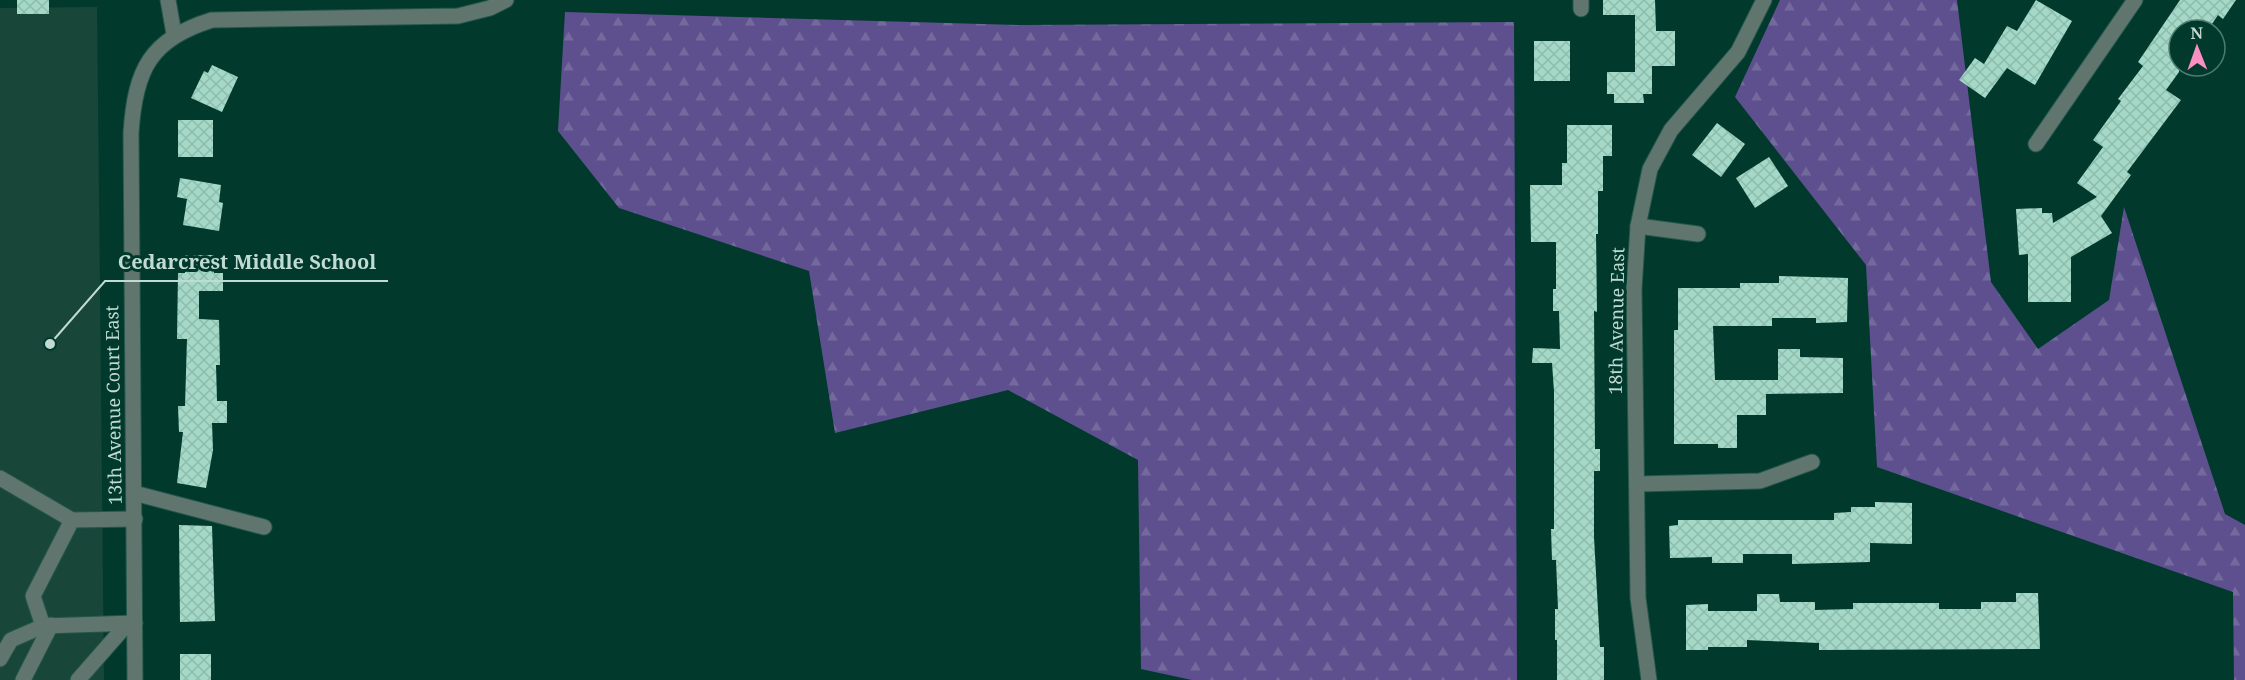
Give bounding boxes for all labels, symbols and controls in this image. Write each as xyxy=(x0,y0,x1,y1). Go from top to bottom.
north arrow xyxy=(2167,18,2227,78)
text: N xyxy=(2190,22,2204,44)
callout: Cedarcrest Middle School xyxy=(105,243,388,281)
street label: 18th Avenue East xyxy=(1603,247,1629,395)
text: Cedarcrest Middle School xyxy=(118,248,376,275)
street label: 13th Avenue Court East xyxy=(99,305,127,505)

